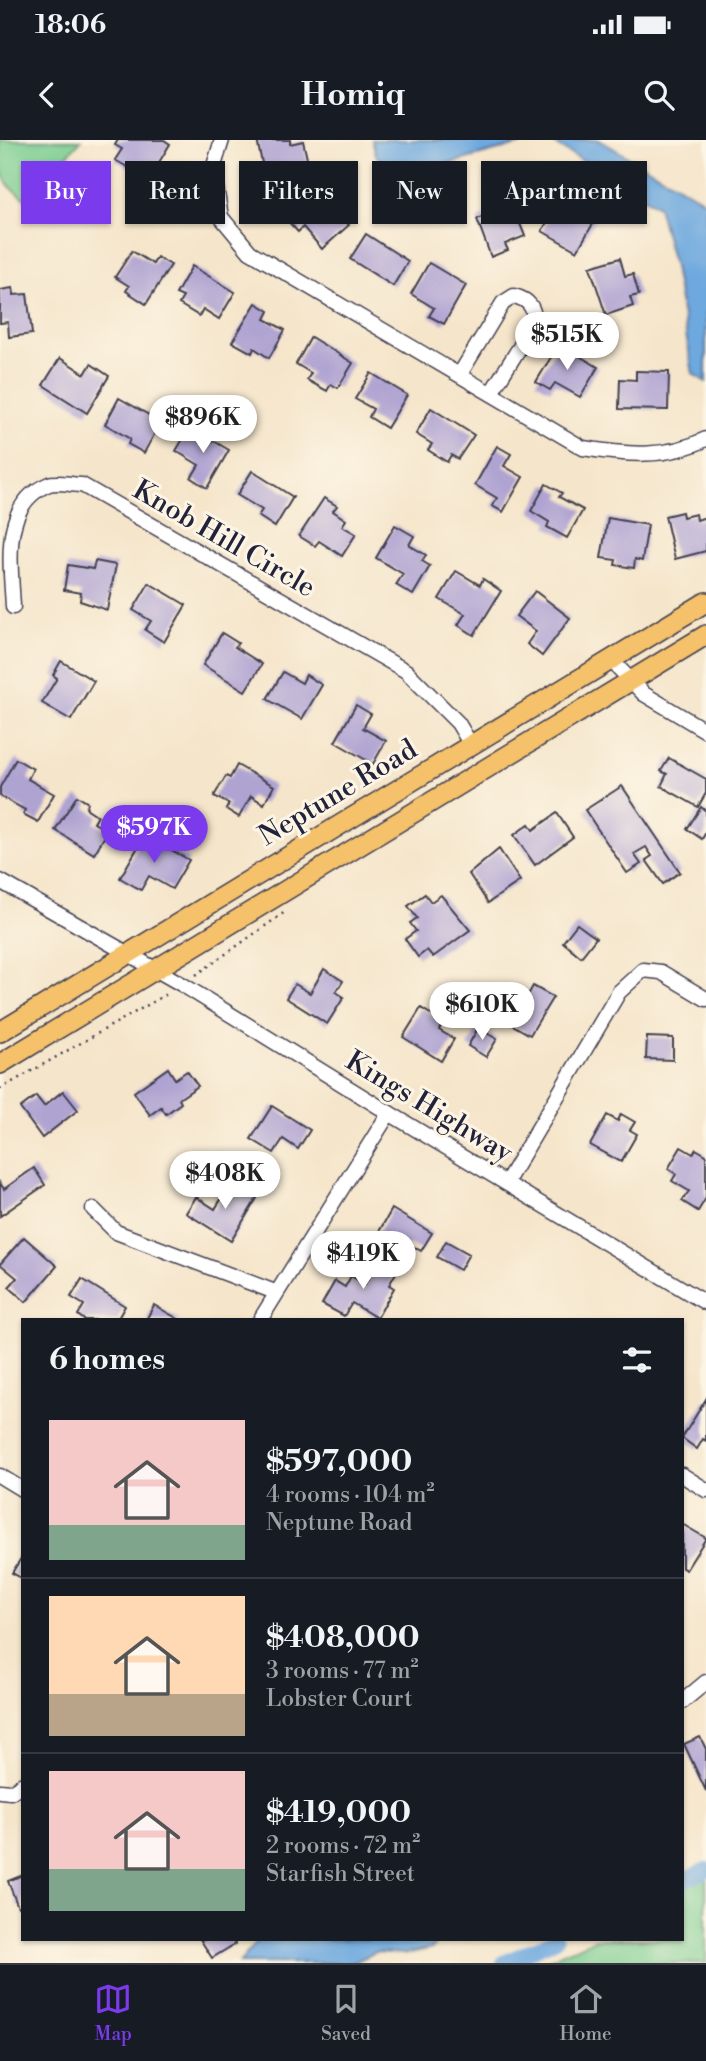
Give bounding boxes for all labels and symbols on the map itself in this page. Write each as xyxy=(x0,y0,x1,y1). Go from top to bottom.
pin: $515K xyxy=(518,313,616,372)
pin: $896K xyxy=(154,396,252,455)
street label: Knob Hill Circle xyxy=(126,473,322,605)
street label: Neptune Road xyxy=(253,732,423,854)
pin: $597K xyxy=(105,806,203,865)
pin: $610K xyxy=(433,982,531,1042)
street label: Kings Highway xyxy=(339,1043,519,1171)
pin: $408K xyxy=(176,1152,274,1211)
pin: $419K xyxy=(314,1232,412,1291)

